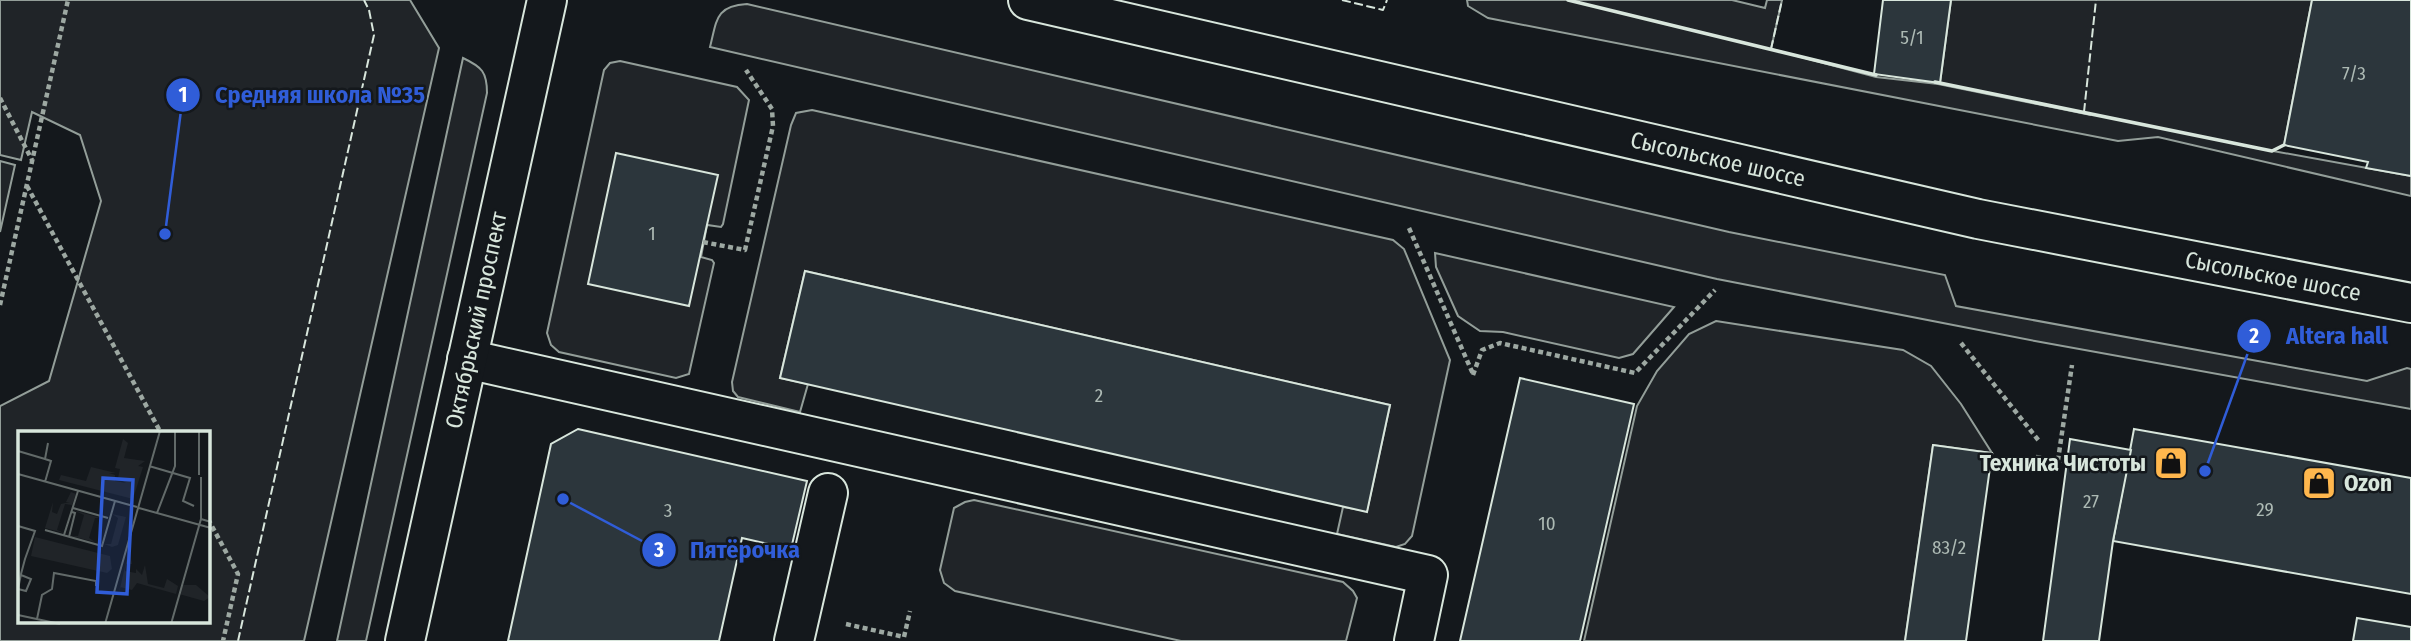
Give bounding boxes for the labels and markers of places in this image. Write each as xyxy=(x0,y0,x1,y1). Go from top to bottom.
callout: Средняя школа №35 xyxy=(166,72,439,117)
callout: Altera hall xyxy=(2237,313,2402,358)
shop icon: Техника Чистоты xyxy=(2152,444,2190,482)
place label: Техника Чистоты xyxy=(1980,449,2146,477)
shop icon: Ozon xyxy=(2300,464,2338,502)
place label: Ozon xyxy=(2344,469,2392,497)
callout: Пятёрочка xyxy=(642,527,814,572)

